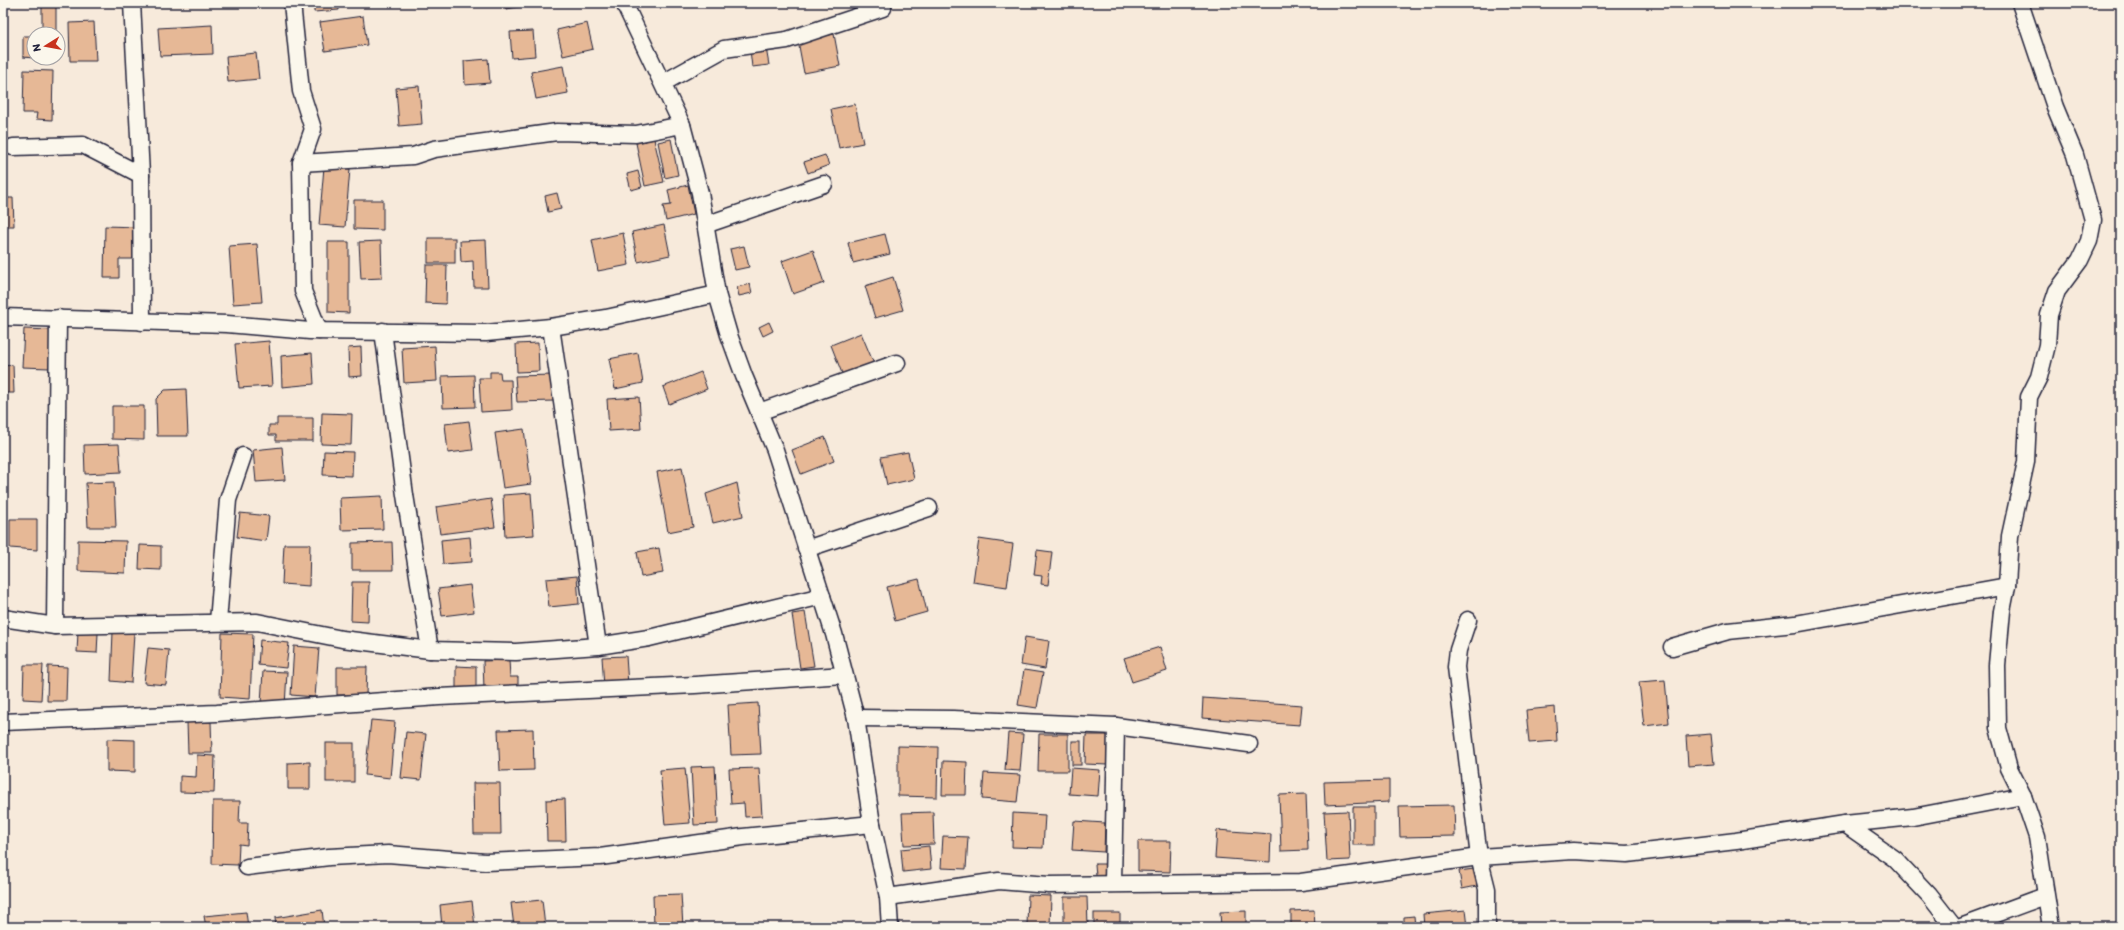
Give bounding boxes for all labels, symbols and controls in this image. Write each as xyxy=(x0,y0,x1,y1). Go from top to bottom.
north arrow xyxy=(26,26,66,66)
text: N xyxy=(30,43,44,53)

